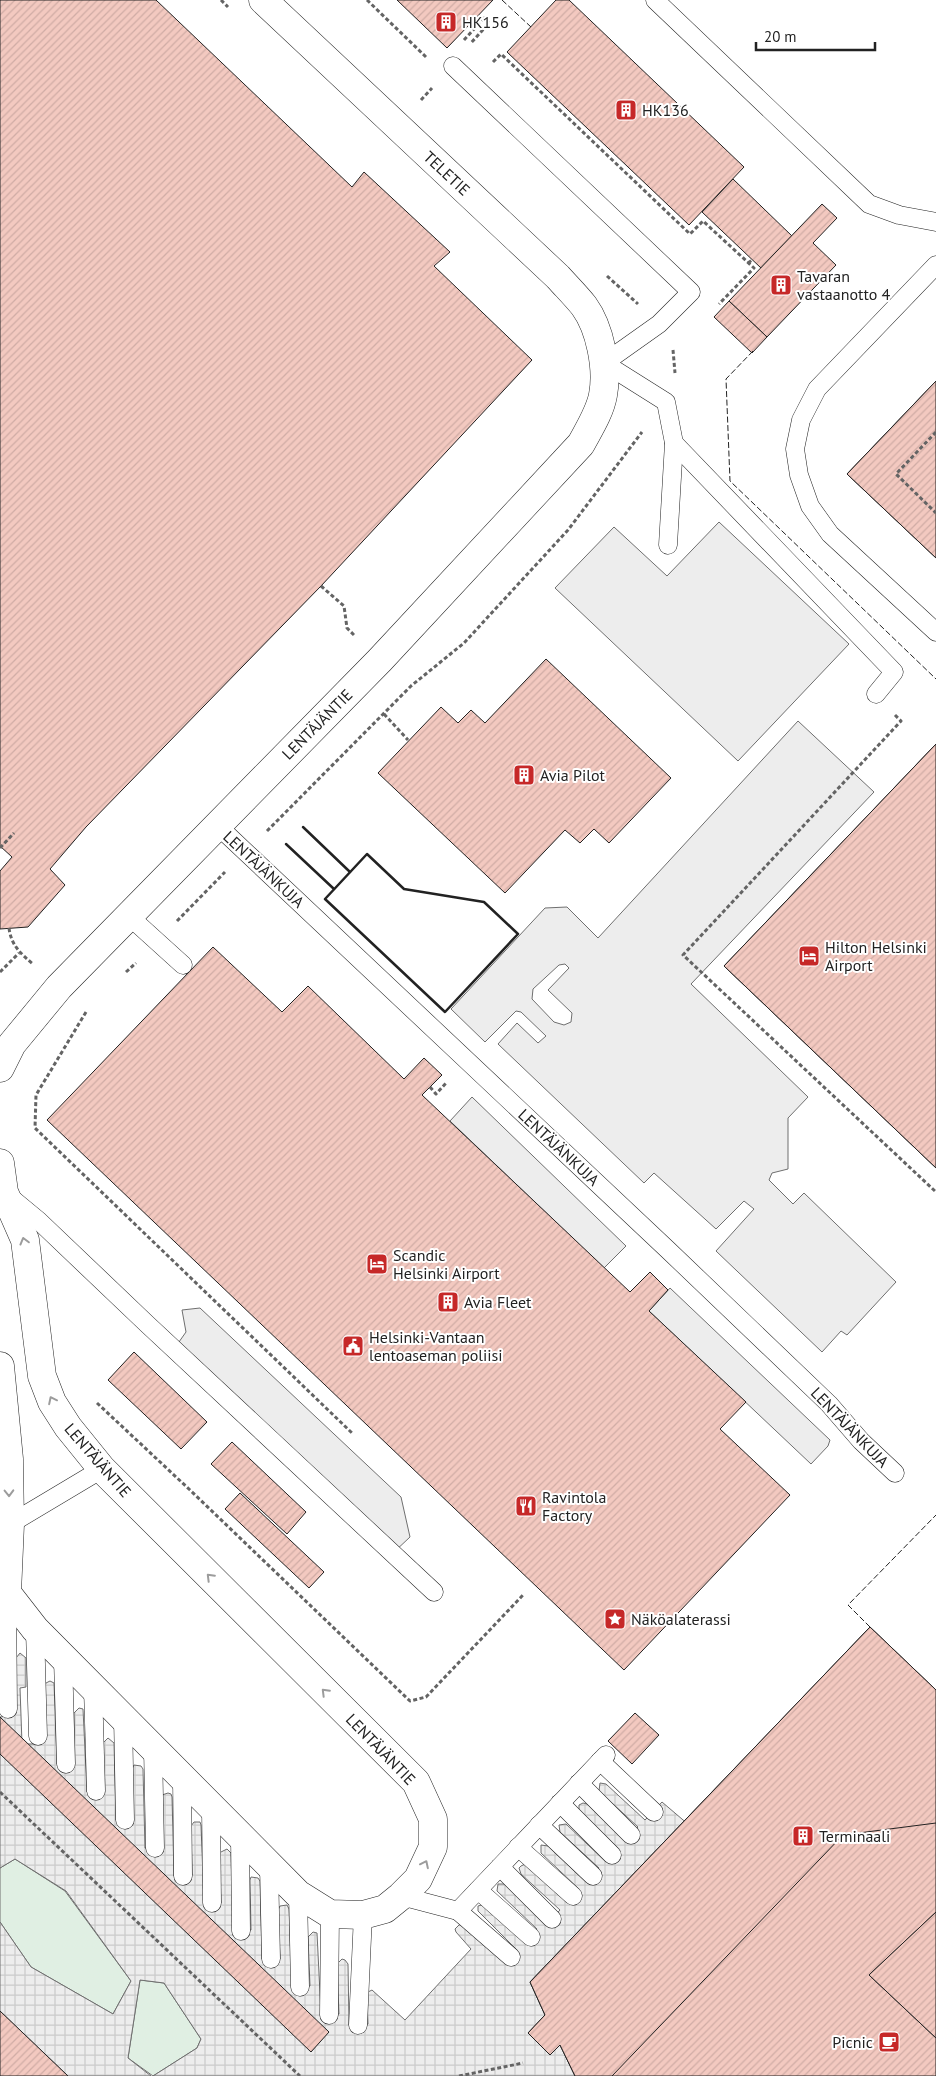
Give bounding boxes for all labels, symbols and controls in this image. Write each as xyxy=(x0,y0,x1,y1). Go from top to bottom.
building icon: HK156 xyxy=(434,10,458,34)
place label: HK156 xyxy=(462,12,509,32)
scale bar xyxy=(756,20,875,52)
text: 20 m xyxy=(764,27,797,46)
building icon: HK136 xyxy=(614,98,638,122)
place label: HK136 xyxy=(642,100,689,120)
street label: TELETIE xyxy=(420,146,474,200)
place label: Tavaran vastaanotto 4 xyxy=(797,266,891,304)
building icon: Tavaran vastaanotto 4 xyxy=(769,273,793,297)
street label: LENTÄJÄNTIE xyxy=(278,685,356,763)
building icon: Avia Pilot xyxy=(512,763,536,787)
place label: Avia Pilot xyxy=(540,765,605,785)
street label: LENTÄJÄNKUJA xyxy=(219,826,309,912)
place label: Hilton Helsinki Airport xyxy=(825,937,927,975)
hotel icon: Hilton Helsinki Airport xyxy=(797,944,821,968)
street label: LENTÄJÄNKUJA xyxy=(514,1104,604,1190)
one-way arrow xyxy=(19,1237,30,1245)
place label: Scandic Helsinki Airport xyxy=(393,1245,500,1283)
hotel icon: Scandic Helsinki Airport xyxy=(365,1252,389,1276)
building icon: Avia Fleet xyxy=(436,1290,460,1314)
place label: Avia Fleet xyxy=(464,1292,532,1312)
place label: Helsinki-Vantaan lentoaseman poliisi xyxy=(369,1327,503,1365)
public building icon: Helsinki-Vantaan lentoaseman poliisi xyxy=(341,1334,365,1358)
street label: LENTÄJÄNKUJA xyxy=(807,1383,894,1472)
one-way arrow xyxy=(48,1396,58,1405)
street label: LENTÄJÄNTIE xyxy=(60,1419,136,1501)
place label: Ravintola Factory xyxy=(542,1487,606,1525)
one-way arrow xyxy=(4,1490,14,1498)
restaurant icon: Ravintola Factory xyxy=(514,1494,538,1518)
one-way arrow xyxy=(207,1574,216,1583)
place icon: Näköalaterassi xyxy=(603,1607,627,1631)
place label: Näköalaterassi xyxy=(631,1609,731,1629)
one-way arrow xyxy=(322,1689,331,1698)
street label: LENTÄJÄNTIE xyxy=(342,1709,420,1789)
building icon: Terminaali xyxy=(791,1824,815,1848)
place label: Terminaali xyxy=(819,1826,890,1846)
one-way arrow xyxy=(419,1860,429,1869)
cafe icon: Picnic xyxy=(877,2030,901,2054)
place label: Picnic xyxy=(832,2032,873,2052)

